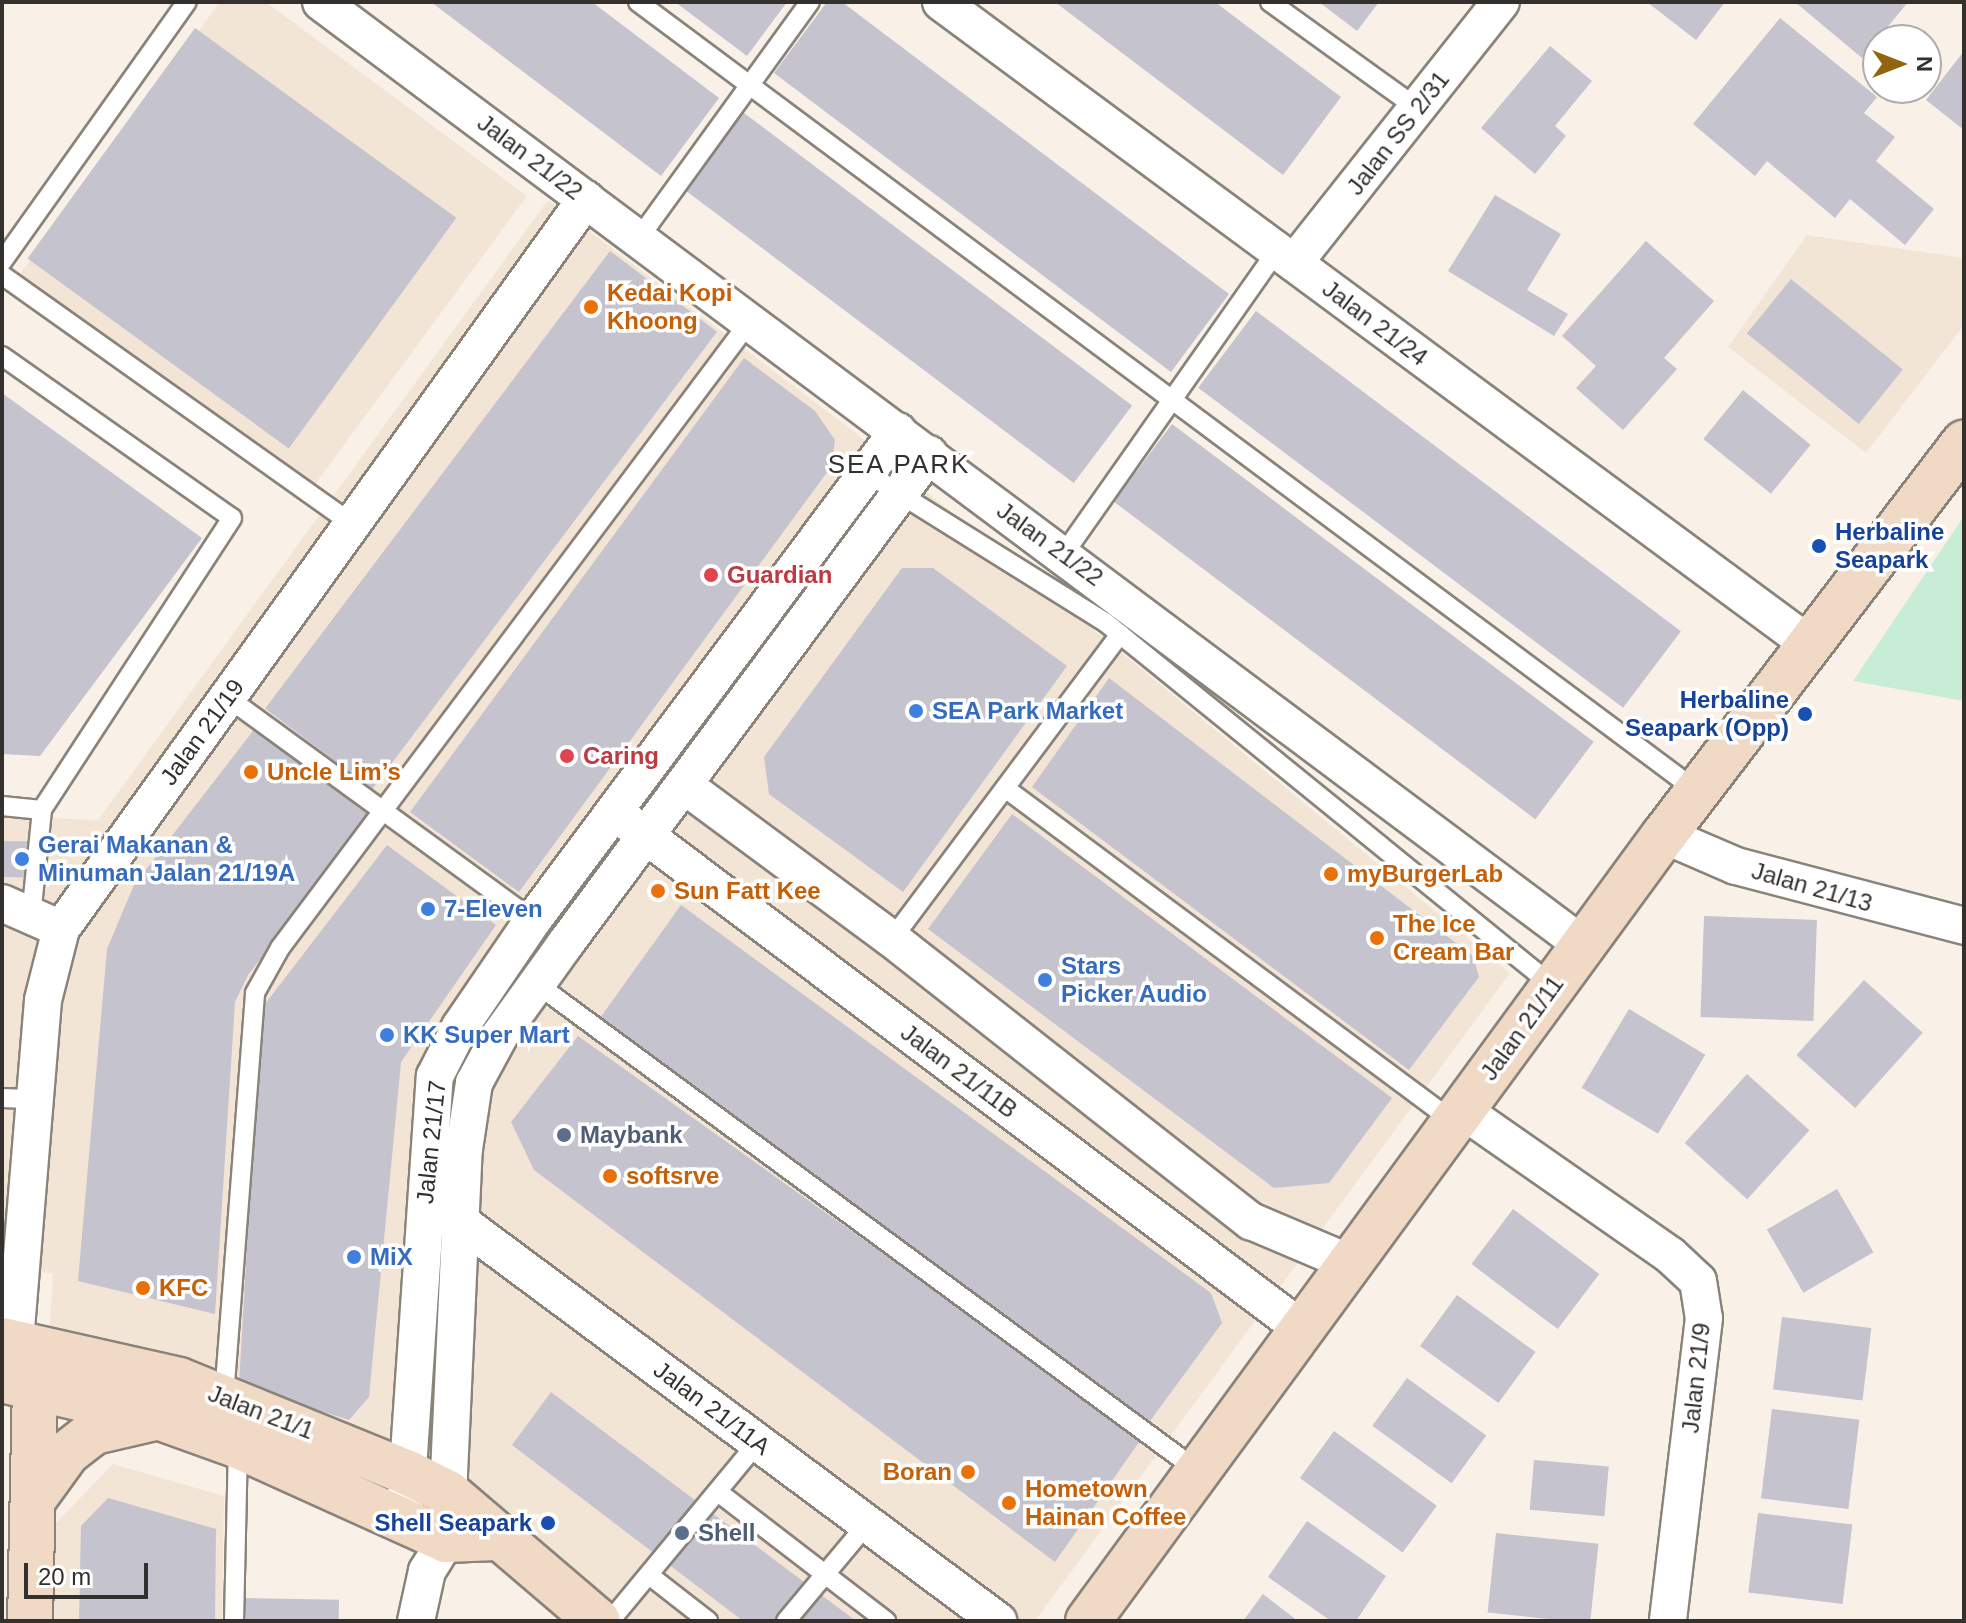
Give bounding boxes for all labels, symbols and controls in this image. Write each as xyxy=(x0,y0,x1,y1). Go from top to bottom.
north arrow xyxy=(1862,24,1942,104)
text: N xyxy=(1912,56,1937,72)
street label: Jalan SS 2/31 xyxy=(1341,65,1455,201)
street label: Jalan 21/22 xyxy=(472,108,588,206)
street label: Jalan 21/24 xyxy=(1317,274,1433,372)
place label: Kedai Kopi Khoong xyxy=(607,279,732,335)
marker: Kedai Kopi Khoong xyxy=(582,298,600,316)
district label: SEA PARK xyxy=(827,449,971,481)
street label: Jalan 21/22 xyxy=(991,496,1109,592)
place label: Herbaline Seapark xyxy=(1835,518,1944,574)
marker: Herbaline Seapark xyxy=(1810,537,1828,555)
place label: Guardian xyxy=(727,561,832,589)
marker: Guardian xyxy=(702,566,720,584)
street label: Jalan 21/19 xyxy=(154,673,250,791)
place label: Herbaline Seapark (Opp) xyxy=(1625,686,1789,742)
place label: SEA Park Market xyxy=(932,697,1124,725)
marker: SEA Park Market xyxy=(907,702,925,720)
marker: Herbaline Seapark (Opp) xyxy=(1796,705,1814,723)
place label: Caring xyxy=(583,742,659,770)
marker: Caring xyxy=(558,747,576,765)
place label: Uncle Lim’s xyxy=(267,758,401,786)
marker: Uncle Lim’s xyxy=(242,763,260,781)
place label: Gerai Makanan & Minuman Jalan 21/19A xyxy=(38,831,295,887)
marker: Gerai Makanan & Minuman Jalan 21/19A xyxy=(13,850,31,868)
street label: Jalan 21/13 xyxy=(1748,856,1876,918)
place label: myBurgerLab xyxy=(1347,860,1503,888)
marker: myBurgerLab xyxy=(1322,865,1340,883)
place label: Sun Fatt Kee xyxy=(674,877,821,905)
marker: Sun Fatt Kee xyxy=(649,882,667,900)
place label: 7-Eleven xyxy=(444,895,543,923)
marker: 7-Eleven xyxy=(419,900,437,918)
place label: The Ice Cream Bar xyxy=(1393,910,1514,966)
marker: The Ice Cream Bar xyxy=(1368,929,1386,947)
place label: Stars Picker Audio xyxy=(1061,952,1208,1008)
street label: Jalan 21/11 xyxy=(1474,970,1570,1086)
marker: Stars Picker Audio xyxy=(1036,971,1054,989)
street label: Jalan 21/11B xyxy=(895,1018,1023,1124)
place label: KK Super Mart xyxy=(403,1021,570,1049)
marker: KK Super Mart xyxy=(378,1026,396,1044)
street label: Jalan 21/17 xyxy=(410,1079,452,1205)
place label: Maybank xyxy=(580,1121,683,1149)
marker: Maybank xyxy=(555,1126,573,1144)
place label: softsrve xyxy=(626,1162,719,1190)
marker: softsrve xyxy=(601,1167,619,1185)
place label: MiX xyxy=(370,1243,413,1271)
marker: MiX xyxy=(345,1248,363,1266)
place label: KFC xyxy=(159,1274,208,1302)
marker: KFC xyxy=(134,1279,152,1297)
street label: Jalan 21/9 xyxy=(1676,1321,1716,1435)
street label: Jalan 21/11A xyxy=(648,1355,776,1461)
street label: Jalan 21/1 xyxy=(204,1379,318,1445)
place label: Boran xyxy=(883,1458,952,1486)
marker: Boran xyxy=(959,1463,977,1481)
place label: Hometown Hainan Coffee xyxy=(1025,1475,1186,1531)
marker: Hometown Hainan Coffee xyxy=(1000,1494,1018,1512)
place label: Shell Seapark xyxy=(375,1509,532,1537)
marker: Shell Seapark xyxy=(539,1514,557,1532)
place label: Shell xyxy=(698,1519,755,1547)
marker: Shell xyxy=(673,1524,691,1542)
scale bar xyxy=(28,1547,152,1597)
text: 20 m xyxy=(38,1563,91,1590)

